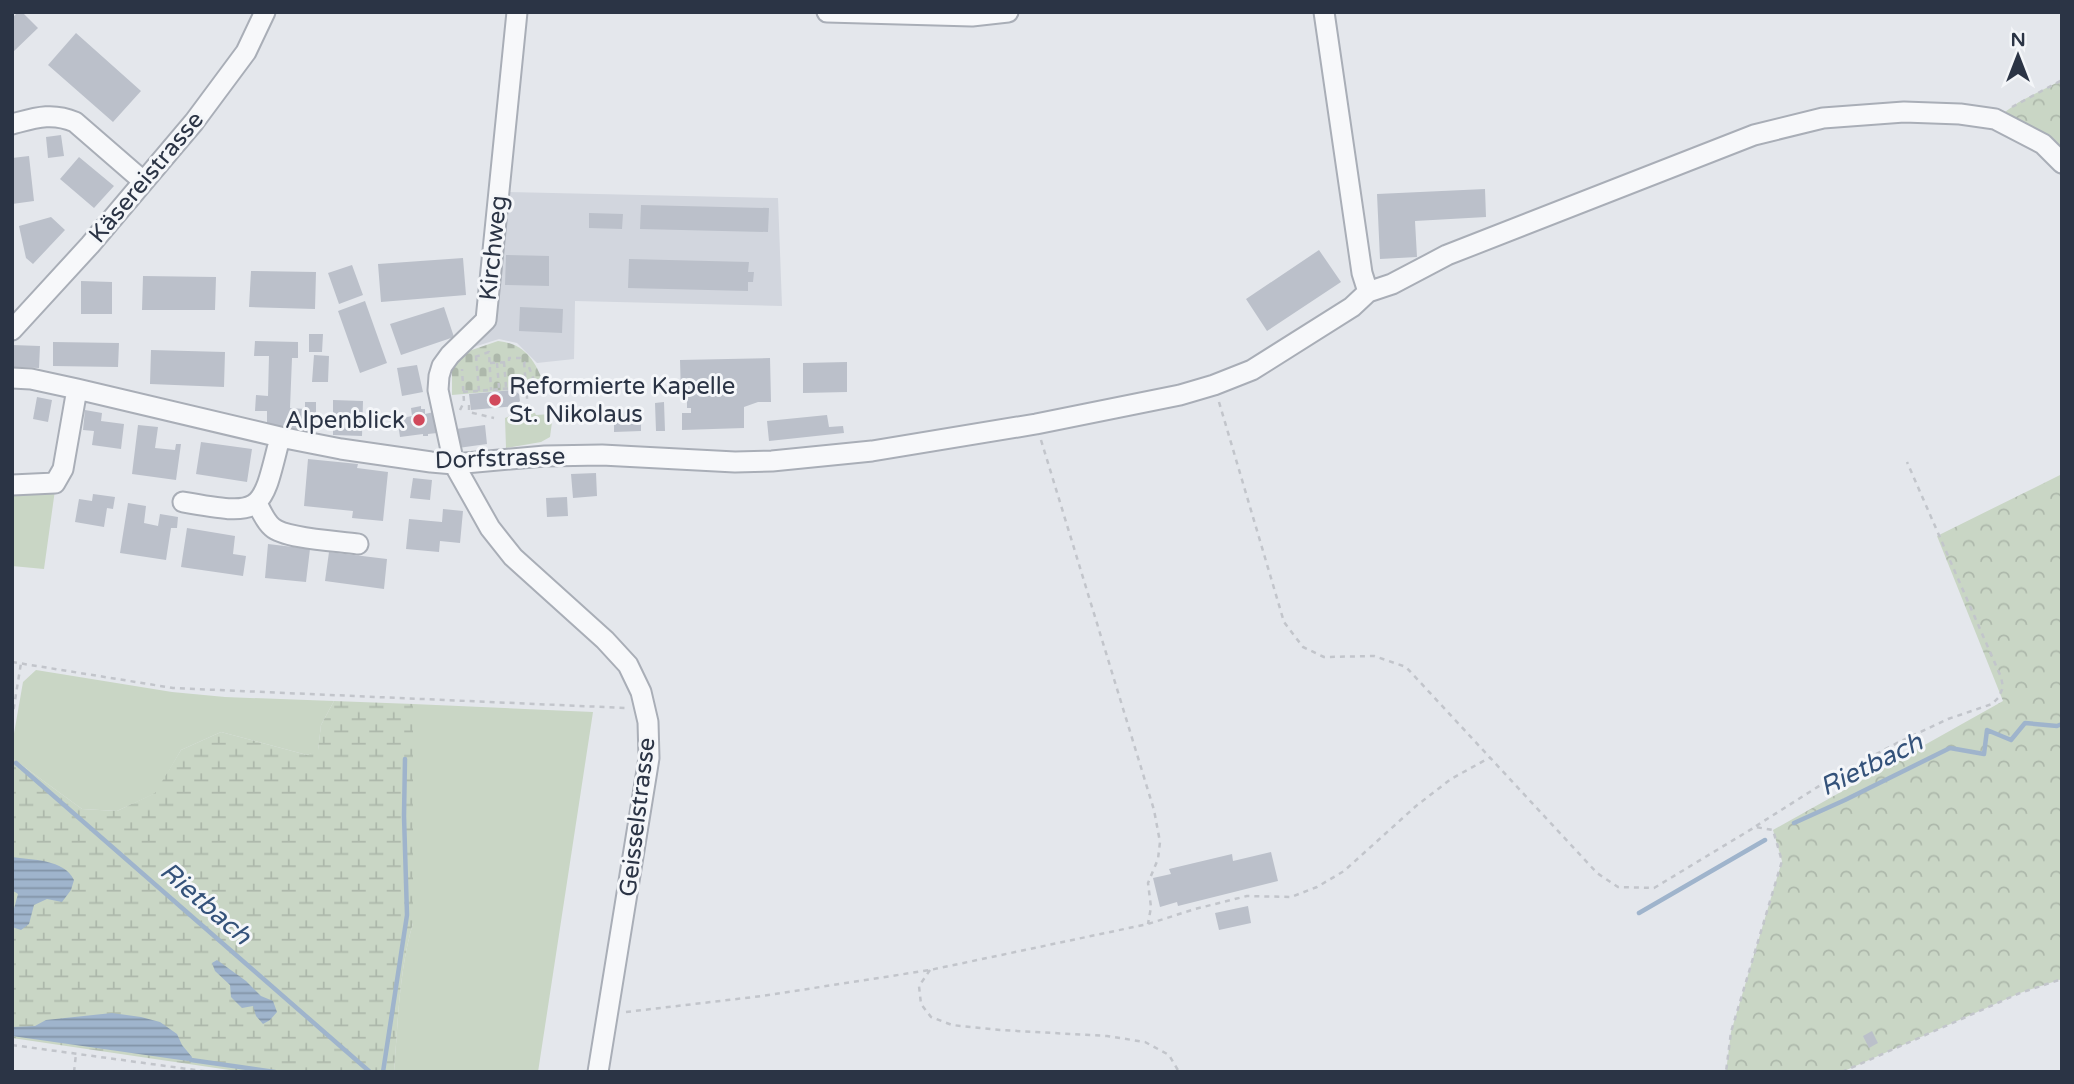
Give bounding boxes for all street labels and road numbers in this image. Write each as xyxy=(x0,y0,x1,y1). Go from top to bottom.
street label: Käsereistrasse xyxy=(83,106,210,249)
street label: Kirchweg xyxy=(474,194,513,302)
street label: Dorfstrasse xyxy=(434,442,566,475)
street label: Geisselstrasse xyxy=(613,736,662,898)

